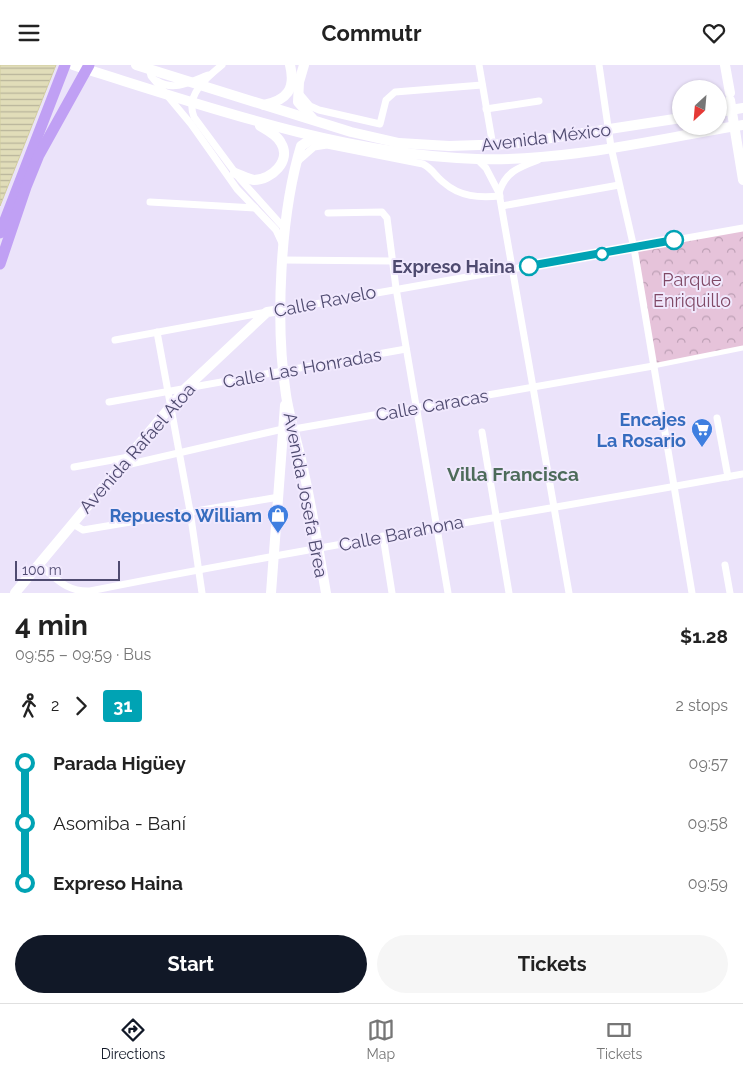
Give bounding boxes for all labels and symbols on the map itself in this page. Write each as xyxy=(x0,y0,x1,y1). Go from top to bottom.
north arrow xyxy=(672,80,728,135)
street label: Avenida México xyxy=(480,119,612,155)
unlabelled marker xyxy=(664,230,684,250)
unlabelled marker xyxy=(595,247,609,261)
place label: Expreso Haina xyxy=(392,256,515,277)
marker: Expreso Haina xyxy=(519,256,539,276)
park label: Parque Enriquillo xyxy=(653,269,731,311)
street label: Calle Ravelo xyxy=(272,281,378,321)
street label: Calle Las Honradas xyxy=(221,344,383,392)
street label: Avenida Rafael Atoa xyxy=(75,379,199,517)
street label: Calle Caracas xyxy=(374,385,490,425)
place label: Encajes La Rosario xyxy=(597,409,686,451)
street label: Avenida Josefa Brea xyxy=(280,411,332,579)
supermarket icon: Encajes La Rosario xyxy=(690,417,714,448)
district label: Villa Francisca xyxy=(447,463,579,485)
shop icon: Repuesto William xyxy=(266,503,290,534)
place label: Repuesto William xyxy=(109,505,262,526)
street label: Calle Barahona xyxy=(337,511,465,555)
scale bar xyxy=(15,558,120,581)

